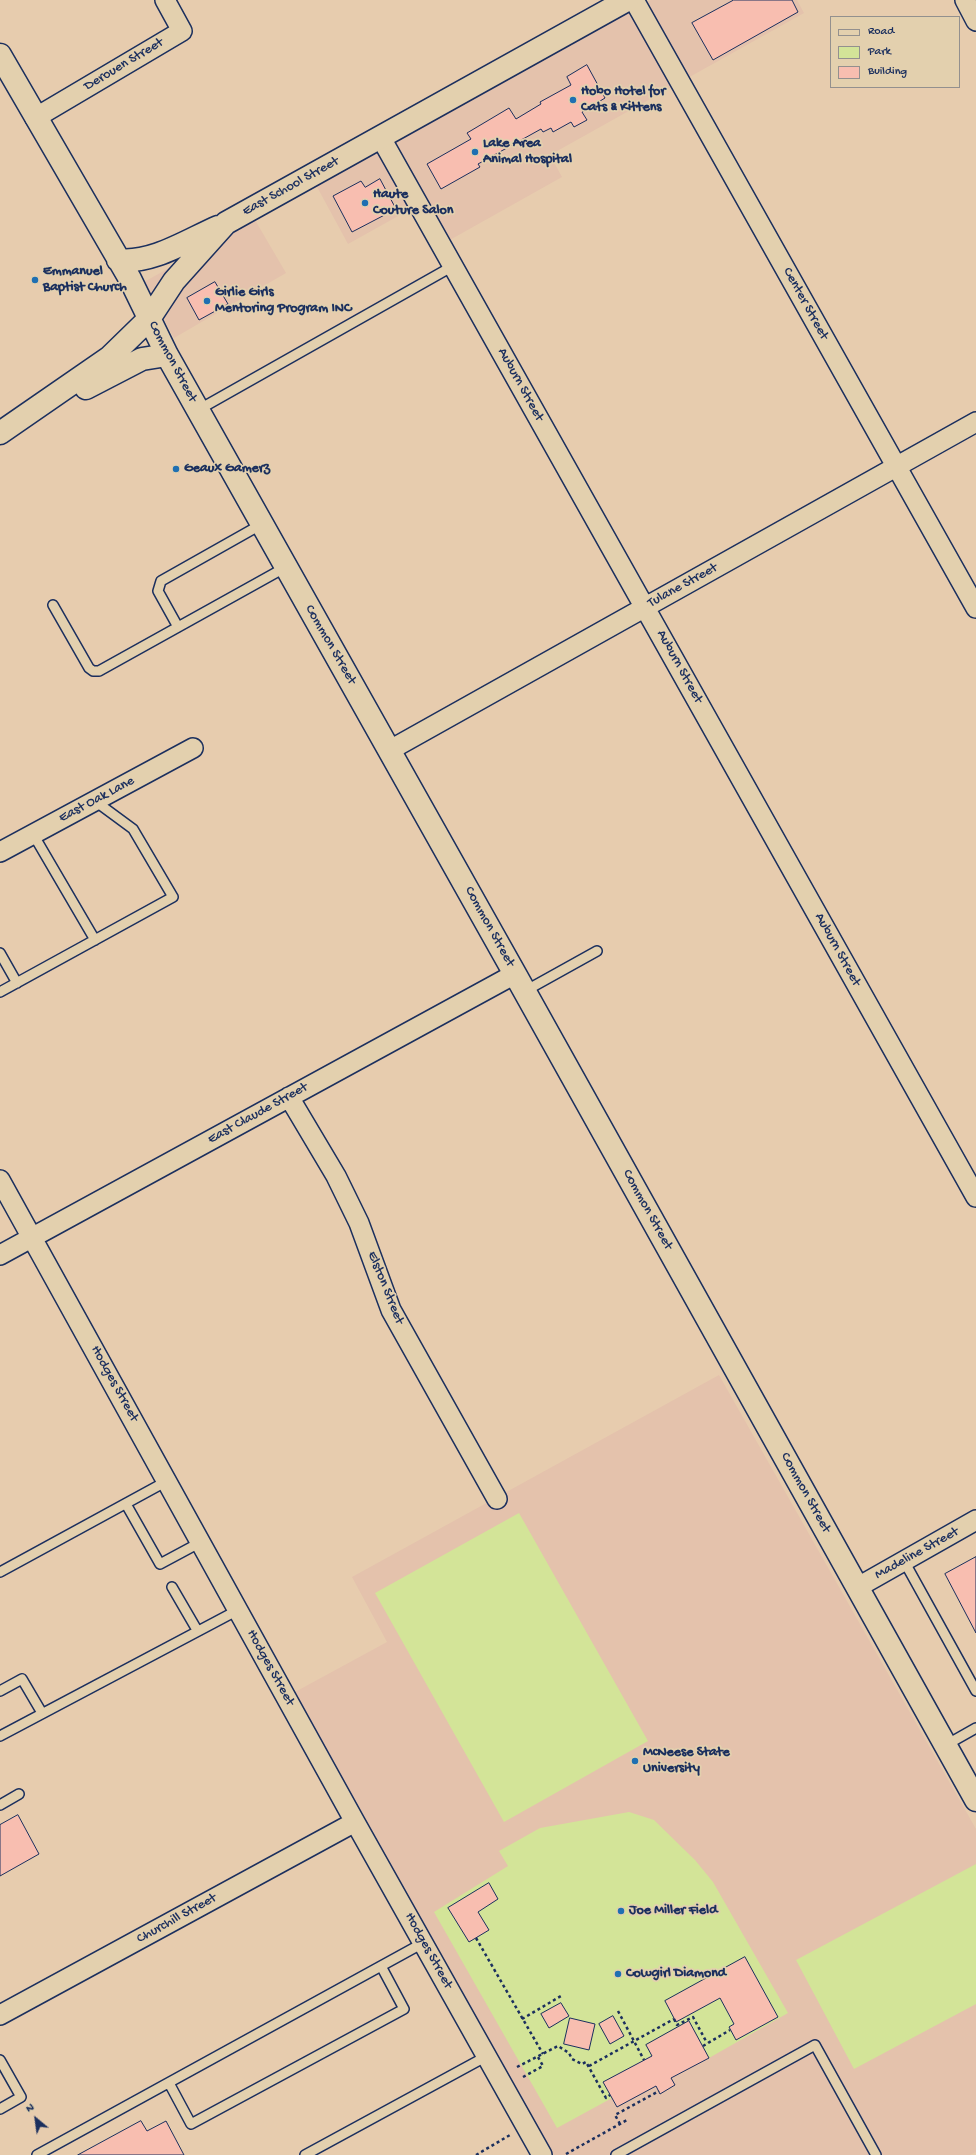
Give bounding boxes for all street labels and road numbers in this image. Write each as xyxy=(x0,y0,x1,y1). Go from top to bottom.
street label: Derouen Street xyxy=(81,35,167,95)
street label: East School Street xyxy=(240,154,342,220)
street label: Center Street xyxy=(778,265,832,343)
street label: Common Street xyxy=(144,319,200,405)
street label: Auburn Street xyxy=(493,345,547,425)
street label: Tulane Street xyxy=(645,560,721,612)
street label: Common Street xyxy=(300,602,360,688)
street label: Auburn Street xyxy=(652,627,706,707)
street label: East Oak Lane xyxy=(56,773,138,827)
street label: Common Street xyxy=(460,884,518,970)
street label: Auburn Street xyxy=(810,910,864,990)
street label: East Claude Street xyxy=(205,1080,311,1148)
street label: Common Street xyxy=(618,1167,676,1253)
street label: Elston Street xyxy=(363,1249,407,1327)
street label: Hodges Street xyxy=(86,1343,142,1425)
street label: Common Street xyxy=(776,1450,834,1536)
street label: Madeline Street xyxy=(872,1524,962,1584)
street label: Hodges Street xyxy=(242,1627,298,1709)
street label: Churchill Street xyxy=(134,1890,220,1948)
street label: Hodges Street xyxy=(400,1910,456,1992)

